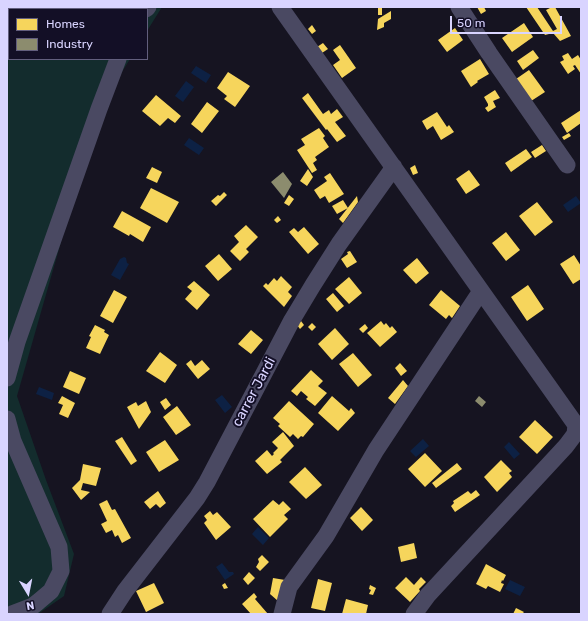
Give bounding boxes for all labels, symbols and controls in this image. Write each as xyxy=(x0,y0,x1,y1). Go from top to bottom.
legend xyxy=(8,8,148,60)
scale bar xyxy=(452,8,564,34)
text: 50 m xyxy=(457,16,485,30)
text: Homes xyxy=(46,17,85,31)
text: Industry xyxy=(46,37,93,51)
street label: carrer Jardi xyxy=(229,355,279,429)
north arrow xyxy=(8,573,48,613)
text: N xyxy=(25,598,35,612)

